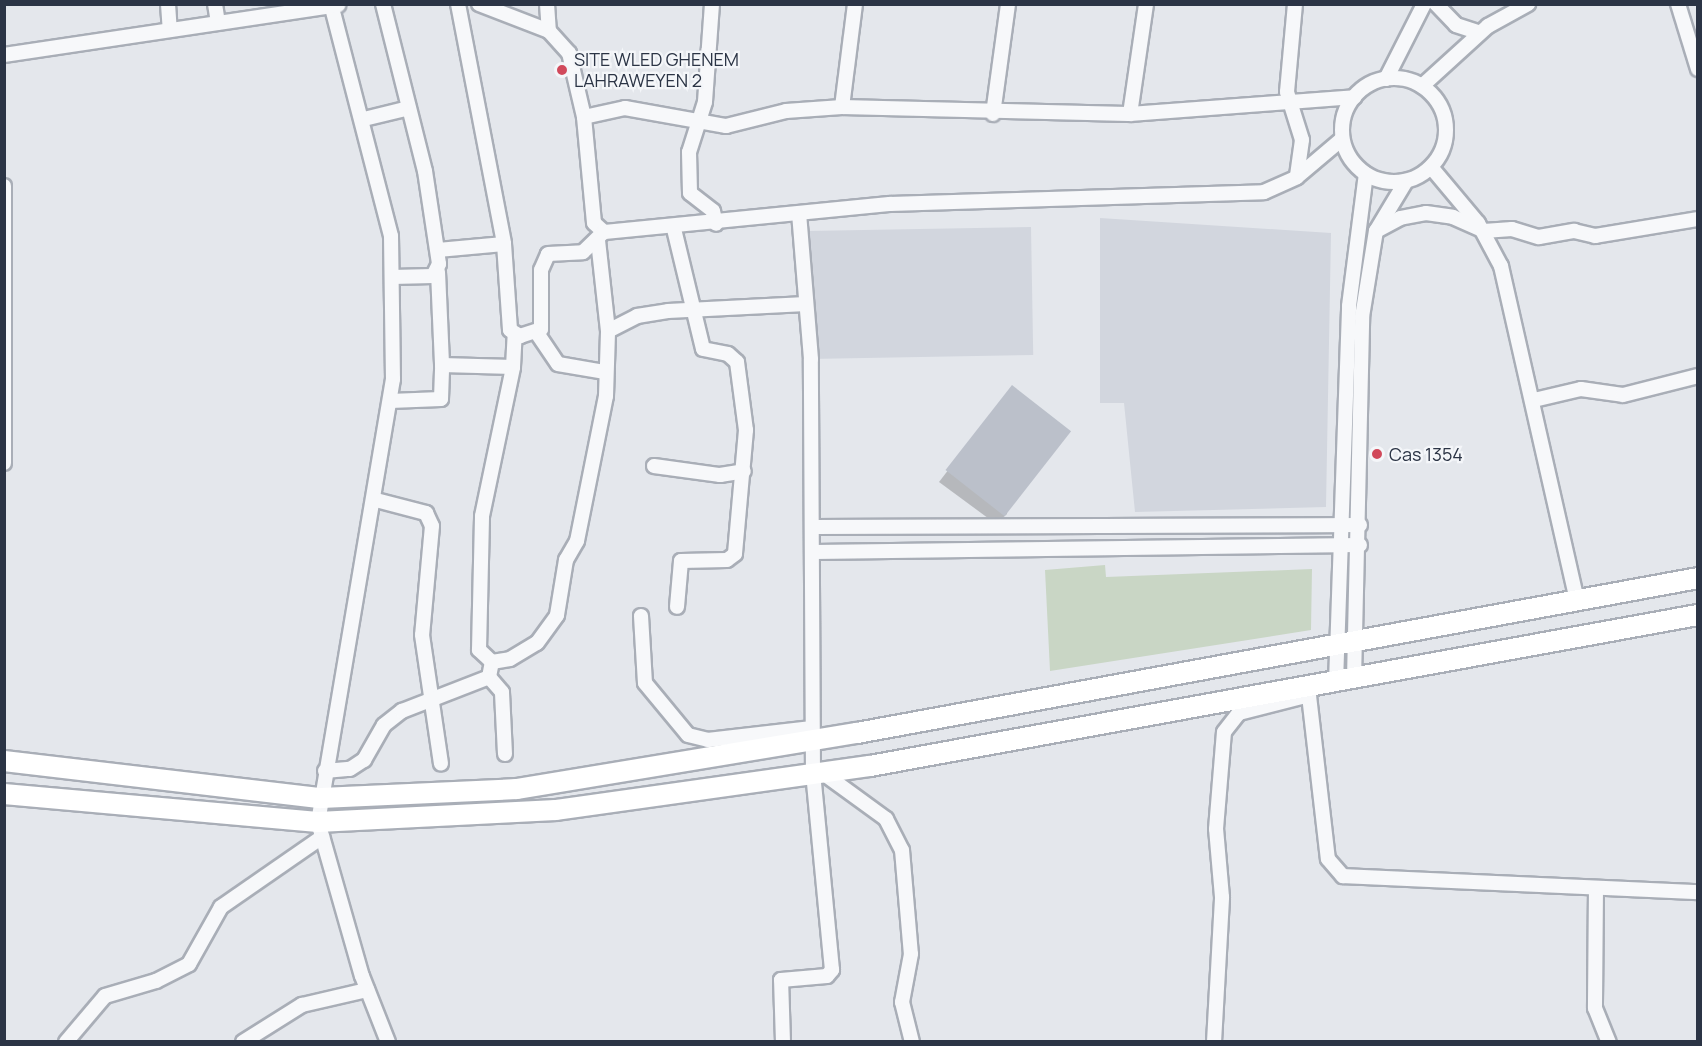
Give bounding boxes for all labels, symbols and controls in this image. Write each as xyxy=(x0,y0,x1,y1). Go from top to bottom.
place label: SITE WLED GHENEM LAHRAWEYEN 2 xyxy=(574,49,739,92)
marker: SITE WLED GHENEM LAHRAWEYEN 2 xyxy=(555,63,569,77)
place label: Cas 1354 xyxy=(1389,443,1463,465)
marker: Cas 1354 xyxy=(1370,447,1384,461)

